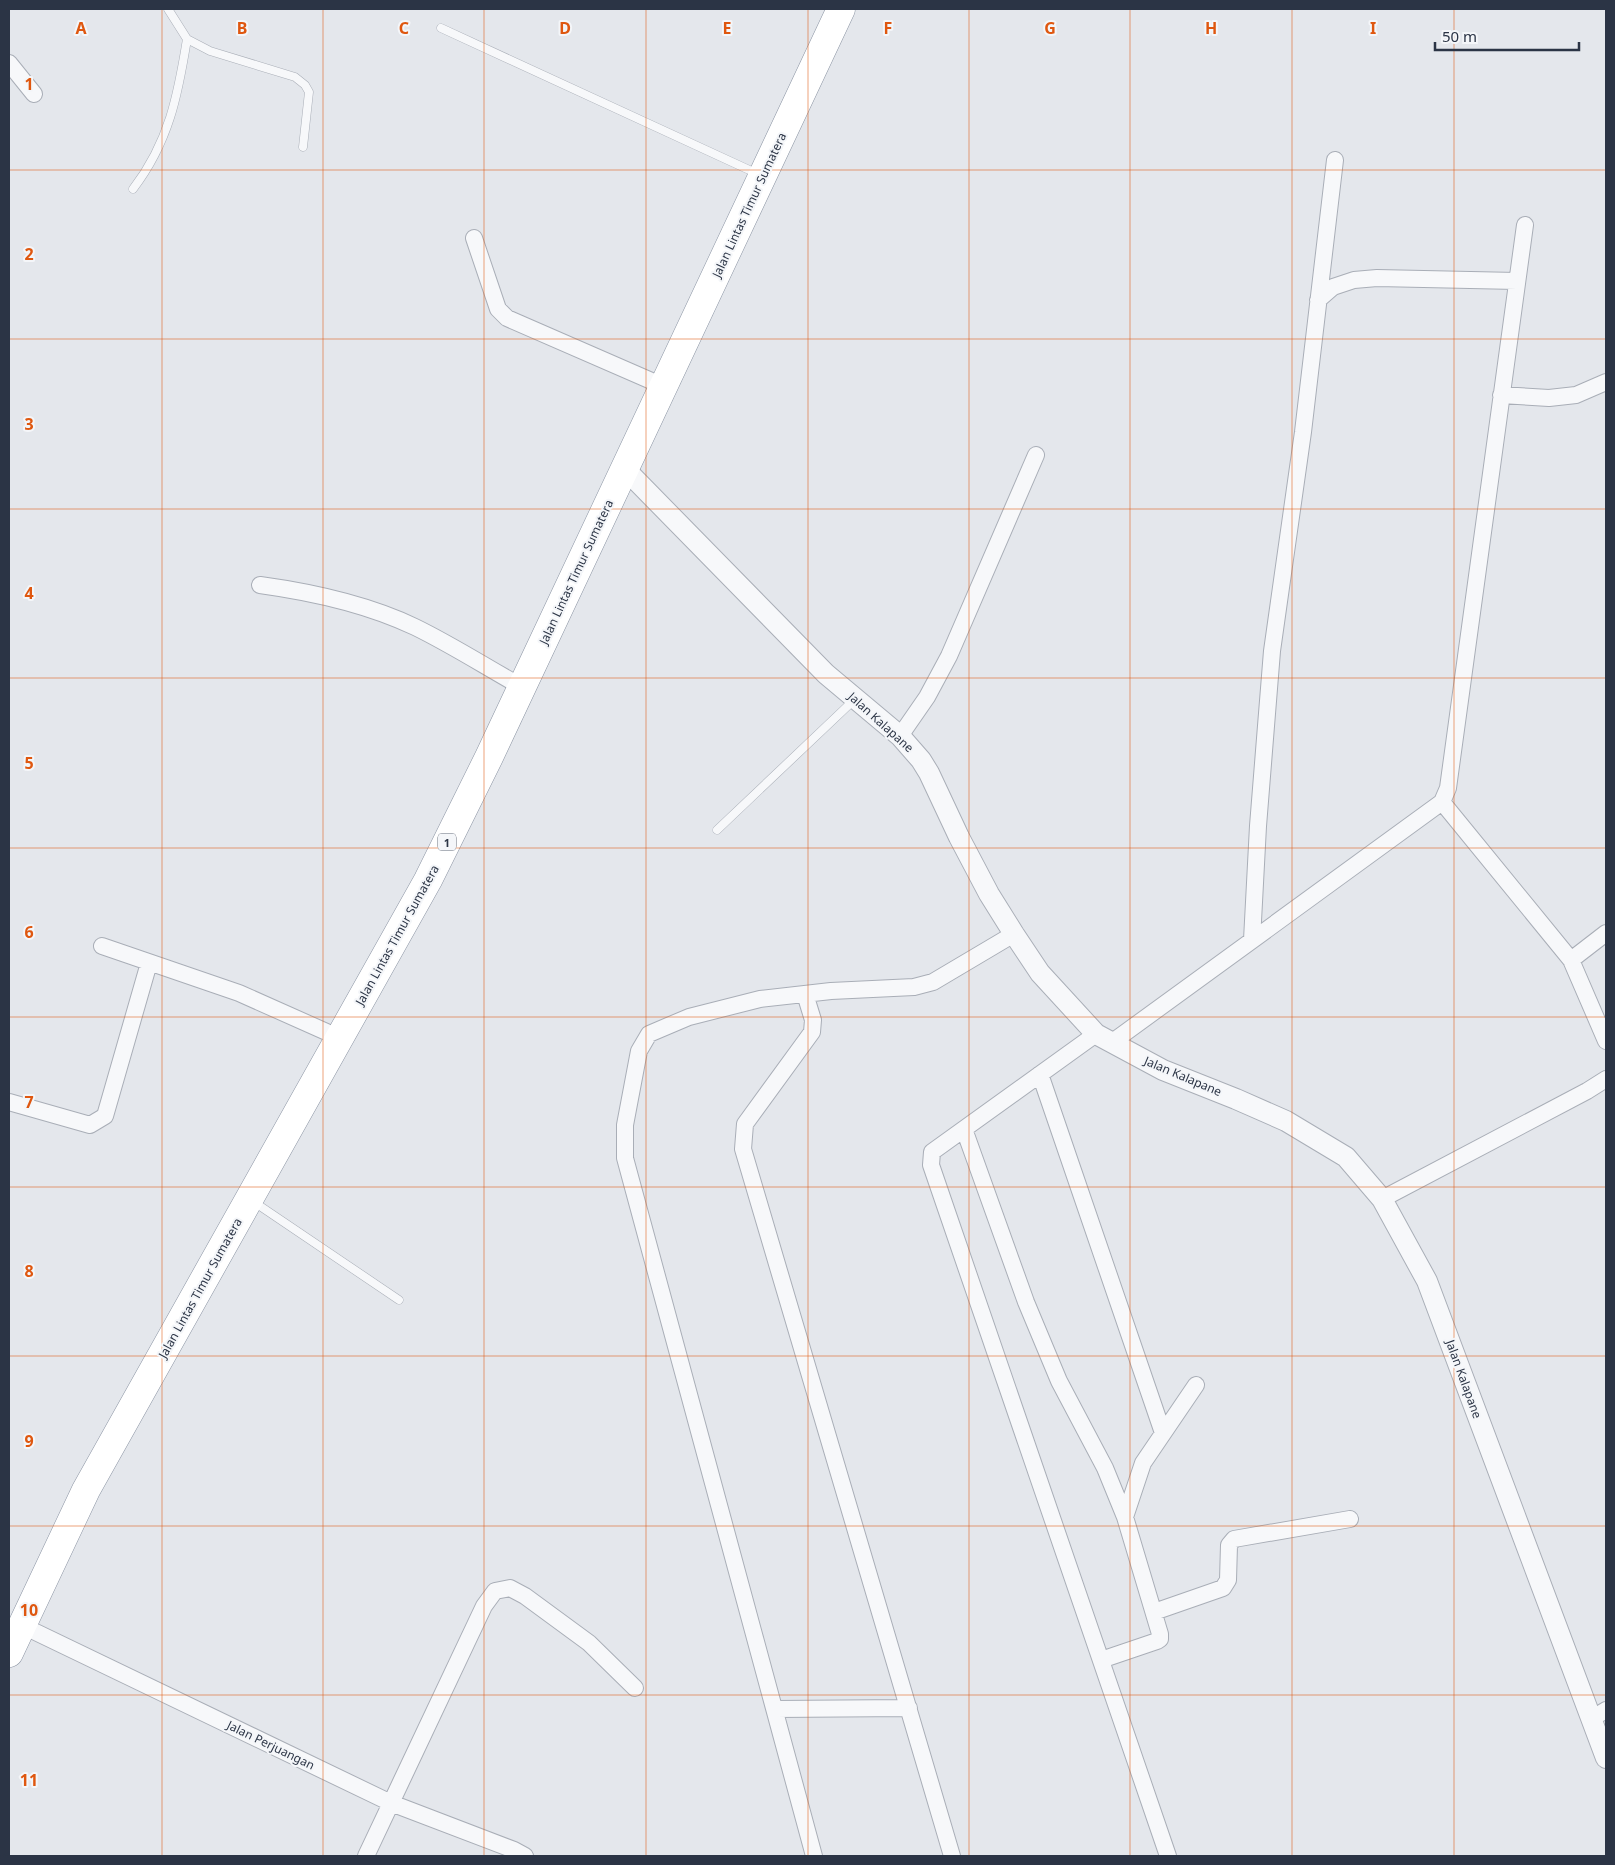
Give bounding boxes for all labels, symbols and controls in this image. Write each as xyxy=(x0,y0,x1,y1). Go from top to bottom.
text: A xyxy=(75,17,87,39)
text: B xyxy=(237,17,247,39)
text: C xyxy=(399,17,409,39)
text: D xyxy=(559,17,571,39)
text: E xyxy=(723,17,732,39)
text: F xyxy=(884,17,892,39)
text: G xyxy=(1044,17,1056,39)
text: H xyxy=(1205,17,1217,39)
text: I xyxy=(1370,17,1376,39)
scale bar xyxy=(1435,20,1579,52)
text: 50 m xyxy=(1442,26,1477,46)
text: 1 xyxy=(24,73,34,95)
street label: Jalan Lintas Timur Sumatera xyxy=(707,130,790,281)
text: 2 xyxy=(24,243,34,265)
text: 3 xyxy=(24,413,34,435)
street label: Jalan Lintas Timur Sumatera xyxy=(534,497,617,648)
text: 4 xyxy=(24,582,34,604)
street label: Jalan Kalapane xyxy=(844,687,918,756)
text: 5 xyxy=(24,752,34,774)
road number: 1 xyxy=(438,834,456,850)
street label: Jalan Lintas Timur Sumatera xyxy=(351,862,443,1009)
text: 6 xyxy=(24,921,34,943)
street label: Jalan Kalapane xyxy=(1141,1052,1225,1100)
text: 7 xyxy=(24,1091,34,1113)
street label: Jalan Lintas Timur Sumatera xyxy=(154,1215,246,1362)
text: 8 xyxy=(24,1260,34,1282)
street label: Jalan Kalapane xyxy=(1442,1336,1486,1421)
text: 9 xyxy=(24,1430,34,1452)
text: 10 xyxy=(20,1599,38,1621)
street label: Jalan Perjuangan xyxy=(223,1716,318,1774)
text: 11 xyxy=(20,1769,38,1791)

